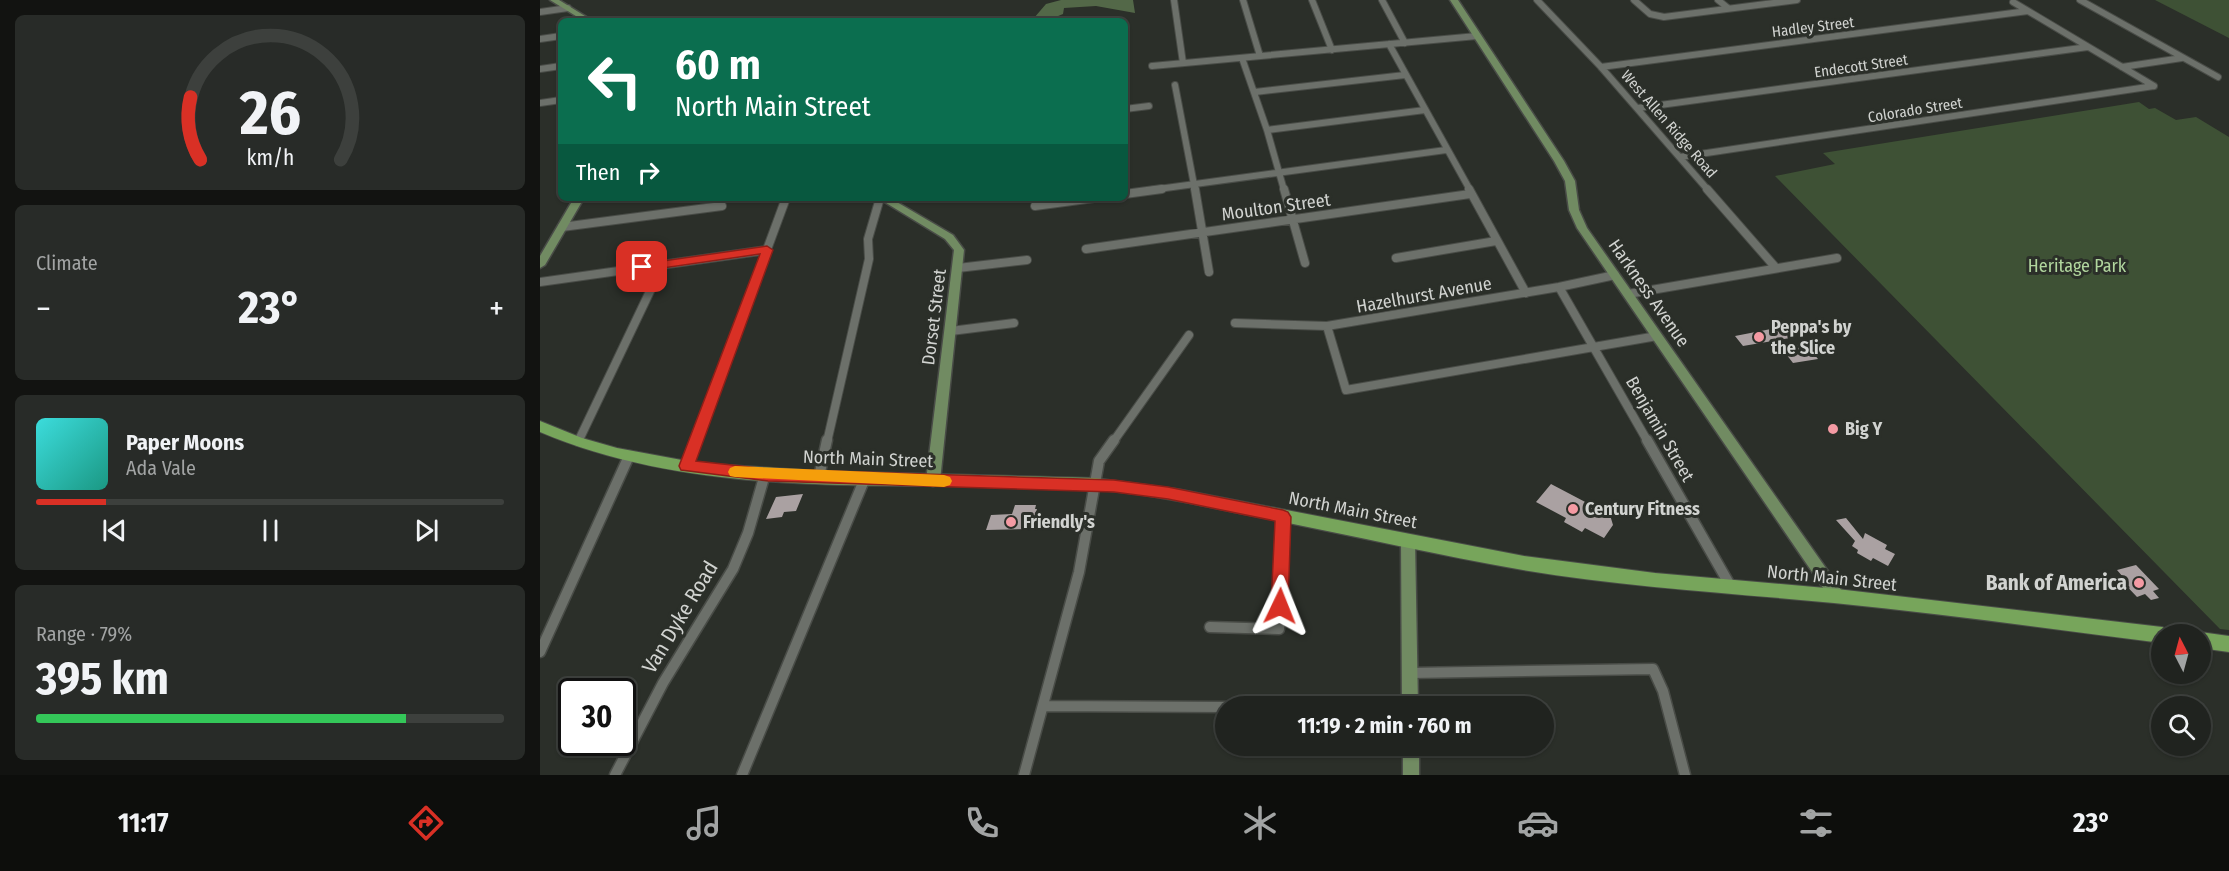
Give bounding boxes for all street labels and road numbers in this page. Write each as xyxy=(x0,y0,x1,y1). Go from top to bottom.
street label: Hadley Street xyxy=(1771,13,1855,41)
street label: Endecott Street xyxy=(1813,51,1909,81)
street label: West Allen Ridge Road xyxy=(1617,66,1721,182)
street label: Colorado Street xyxy=(1866,94,1964,126)
street label: Moulton Street xyxy=(1220,188,1332,226)
street label: Harkness Avenue xyxy=(1604,235,1694,351)
street label: Dorset Street xyxy=(917,267,951,366)
street label: Hazelhurst Avenue xyxy=(1355,272,1494,318)
street label: Benjamin Street xyxy=(1621,372,1699,486)
street label: North Main Street xyxy=(802,446,934,472)
street label: North Main Street xyxy=(1287,487,1419,533)
street label: Van Dyke Road xyxy=(636,556,724,678)
street label: North Main Street xyxy=(1766,560,1898,596)

